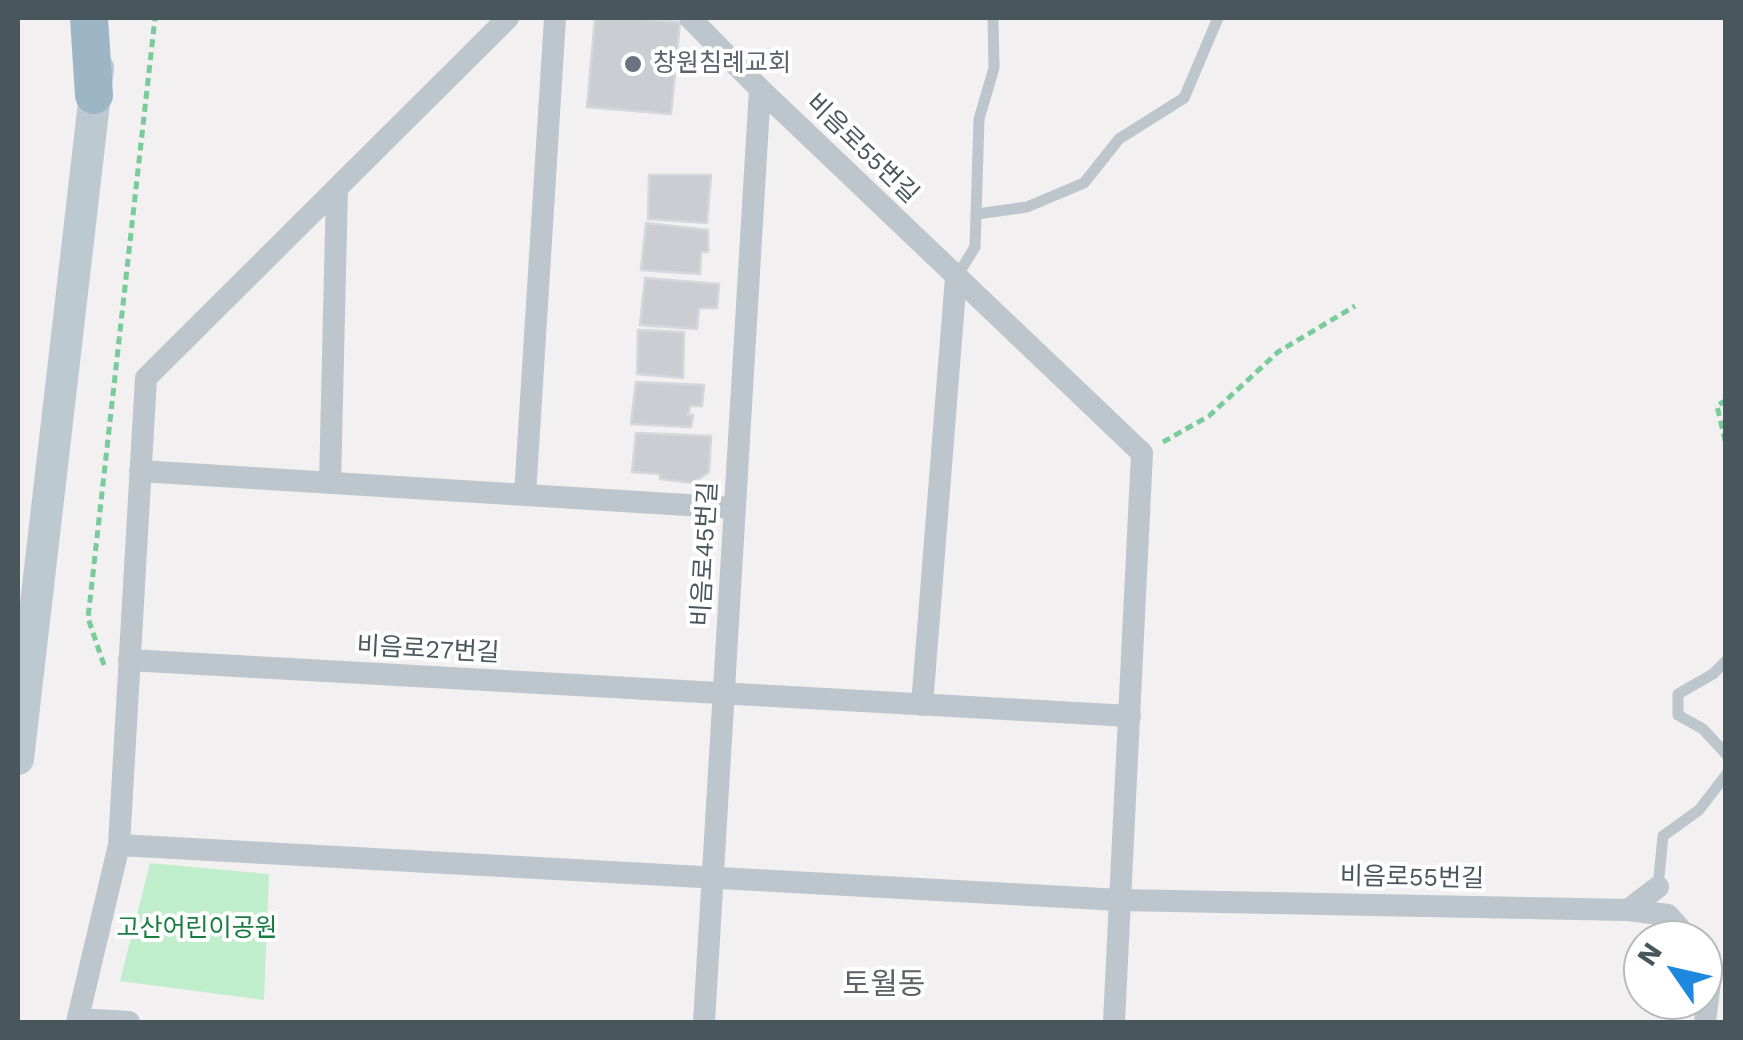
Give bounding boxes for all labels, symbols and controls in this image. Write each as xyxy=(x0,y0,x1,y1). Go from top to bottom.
place label: 창원침례교회 xyxy=(653,49,791,79)
marker: 창원침례교회 xyxy=(622,53,644,75)
street label: 비음로55번길 xyxy=(800,88,924,210)
street label: 비음로45번길 xyxy=(686,481,724,627)
street label: 비음로27번길 xyxy=(356,631,500,669)
street label: 비음로55번길 xyxy=(1340,862,1484,894)
park label: 고산어린이공원 xyxy=(117,914,277,944)
north arrow xyxy=(1623,920,1723,1020)
text: N xyxy=(1630,936,1669,972)
district label: 토월동 xyxy=(843,967,925,1003)

